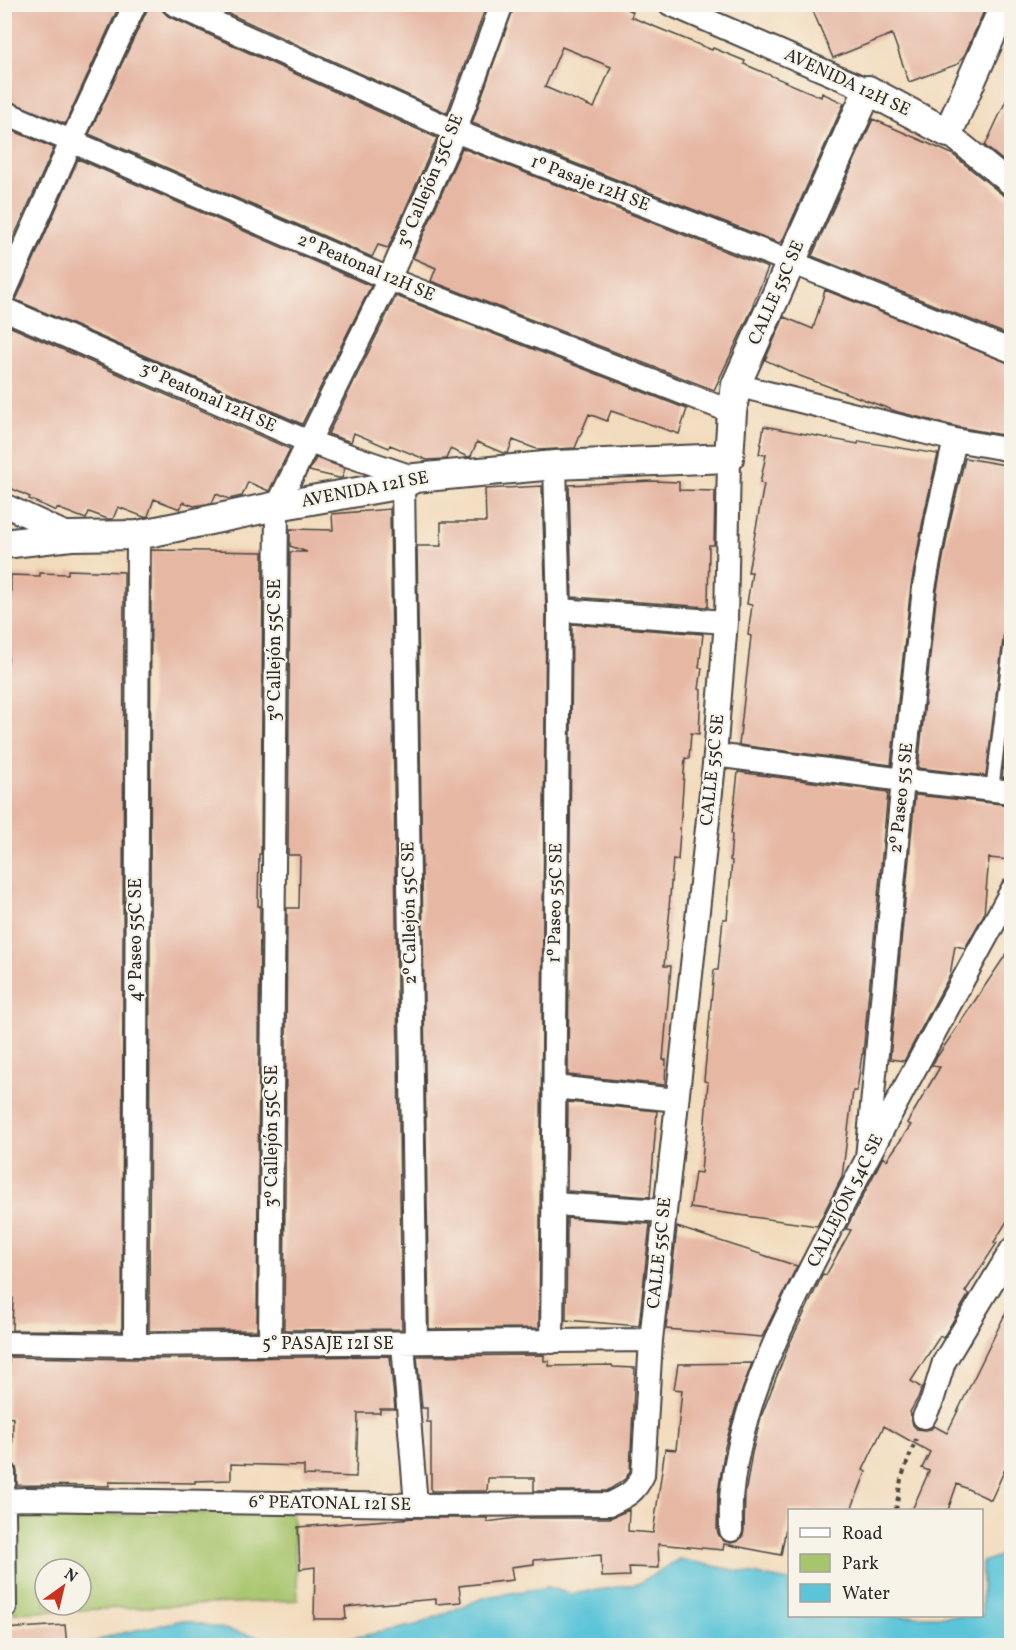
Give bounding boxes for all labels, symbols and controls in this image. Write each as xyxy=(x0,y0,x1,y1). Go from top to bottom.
street label: AVENIDA 12H SE xyxy=(780,43,914,123)
street label: 3º Callejón 55C SE xyxy=(392,110,470,252)
street label: 1º Pasaje 12H SE xyxy=(527,150,653,218)
street label: 2º Peatonal 12H SE xyxy=(293,228,439,308)
street label: CALLE 55C SE xyxy=(743,237,811,349)
street label: 3º Peatonal 12H SE xyxy=(136,357,280,439)
street label: AVENIDA 12I SE xyxy=(299,465,431,515)
street label: 3º Callejón 55C SE xyxy=(263,578,288,721)
street label: CALLE 55C SE xyxy=(695,713,731,827)
street label: 2º Paseo 55 SE xyxy=(884,741,920,855)
street label: 2º Callejón 55C SE xyxy=(396,841,424,985)
street label: 1º Paseo 55C SE xyxy=(542,842,570,963)
street label: 4º Paseo 55C SE xyxy=(124,878,149,1002)
street label: 3º Callejón 55C SE xyxy=(260,1064,285,1207)
street label: CALLEJÓN 54C SE xyxy=(802,1130,890,1272)
street label: CALLE 55C SE xyxy=(642,1196,678,1310)
street label: 5° PASAJE 12I SE xyxy=(262,1332,394,1357)
street label: 6° PEATONAL 12I SE xyxy=(249,1490,412,1518)
legend xyxy=(788,1509,983,1617)
text: Road xyxy=(842,1522,883,1547)
text: Park xyxy=(842,1552,879,1577)
north arrow xyxy=(33,1557,93,1617)
text: N xyxy=(59,1564,82,1589)
text: Water xyxy=(842,1582,890,1607)

